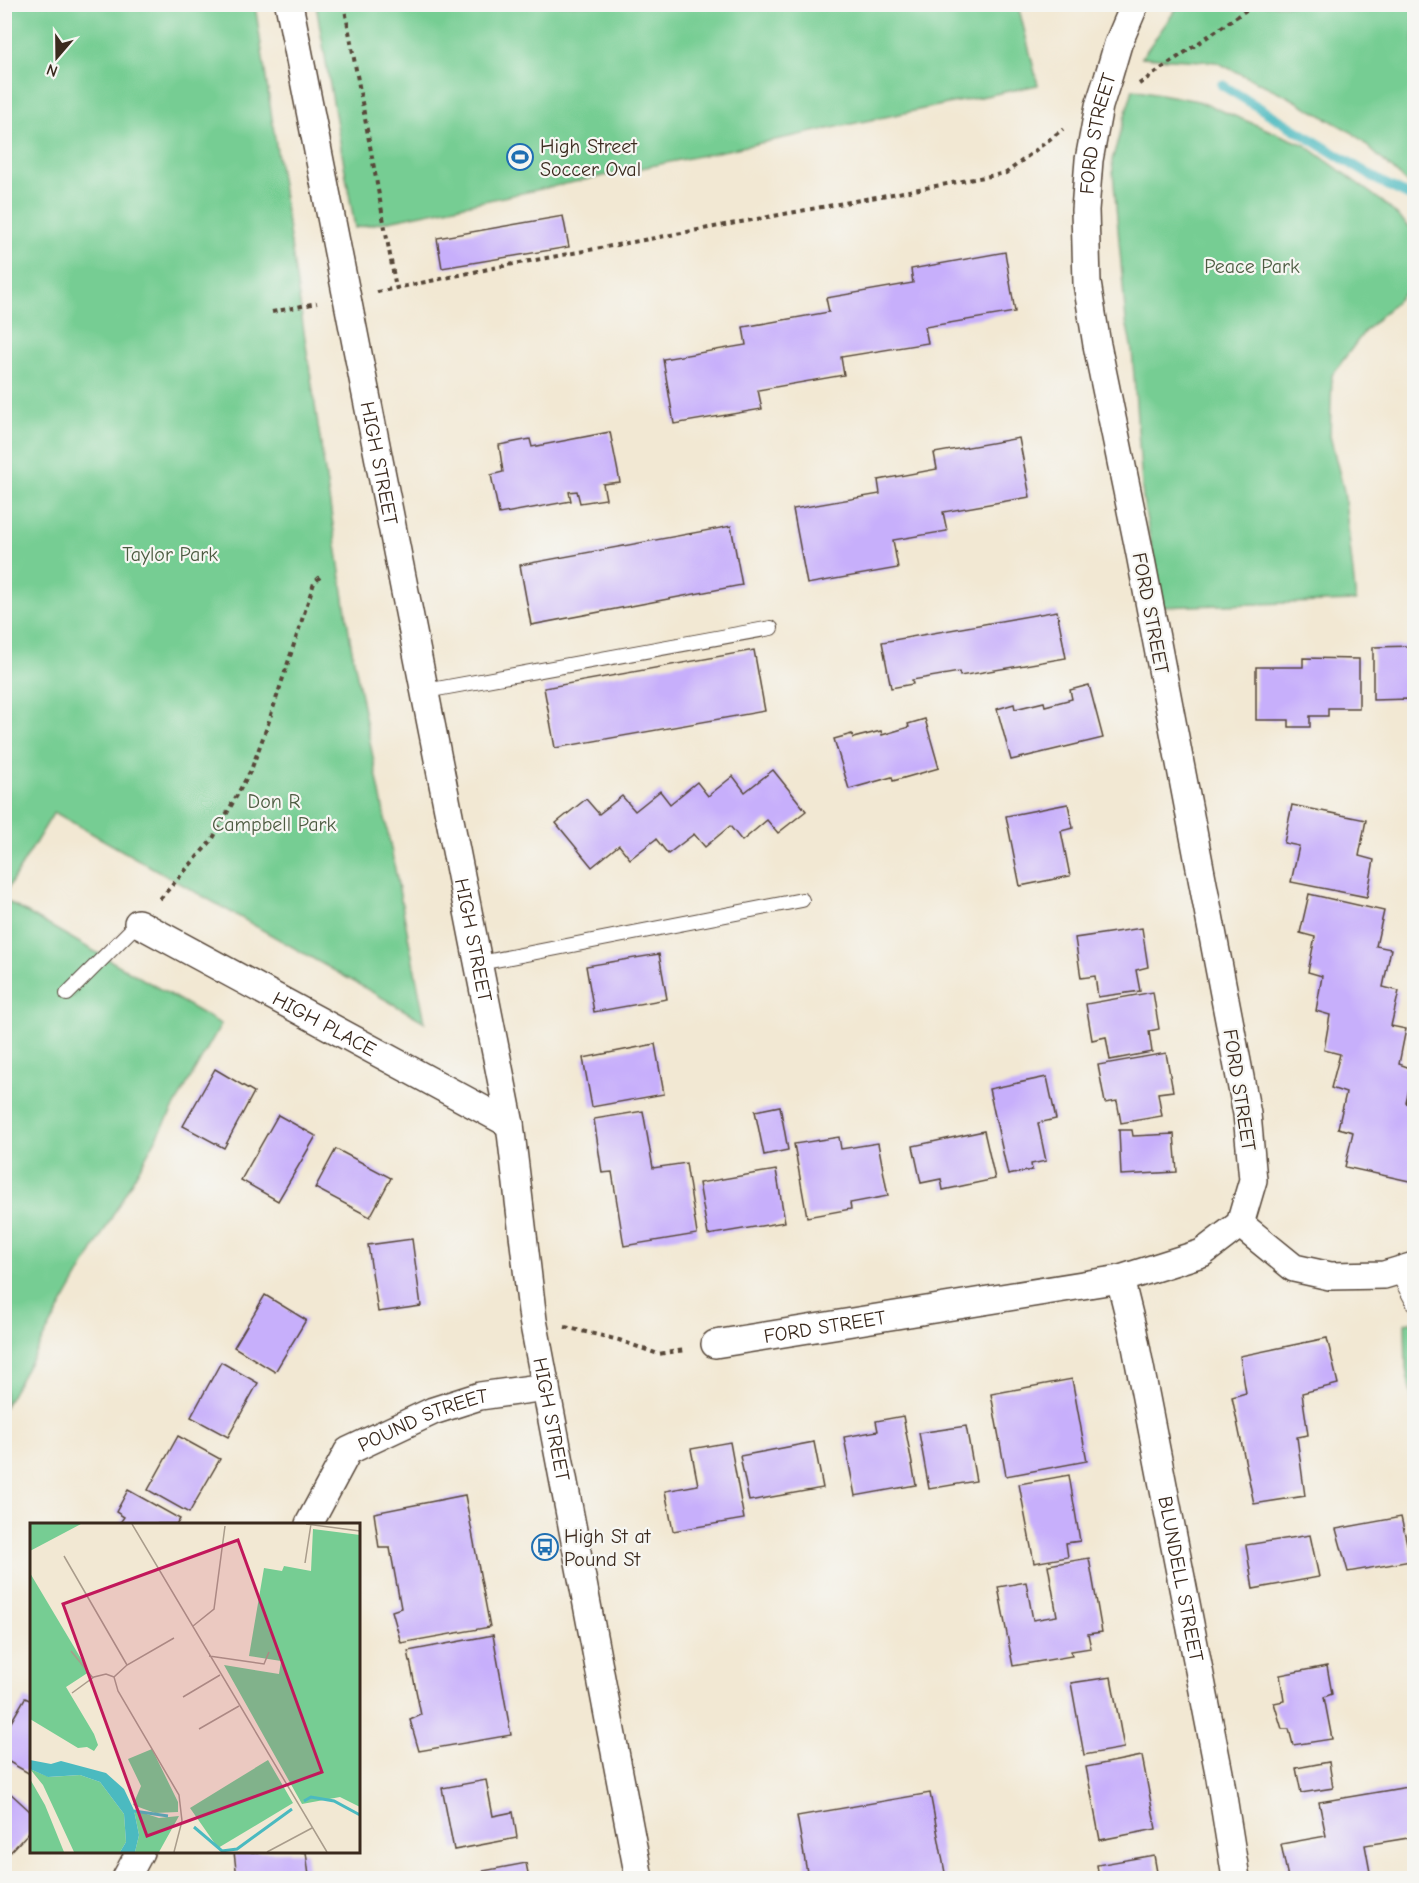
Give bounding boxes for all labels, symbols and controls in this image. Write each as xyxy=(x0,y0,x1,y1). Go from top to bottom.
north arrow xyxy=(27,27,87,87)
text: N xyxy=(44,60,60,80)
street label: FORD STREET xyxy=(1075,70,1121,195)
place label: High Street Soccer Oval xyxy=(540,135,641,181)
sports icon: High Street Soccer Oval xyxy=(505,142,535,172)
park label: Peace Park xyxy=(1204,255,1300,278)
street label: HIGH STREET xyxy=(356,400,403,527)
park label: Taylor Park xyxy=(122,543,218,566)
street label: FORD STREET xyxy=(1127,551,1174,676)
park label: Don R Campbell Park xyxy=(212,790,336,836)
street label: HIGH STREET xyxy=(450,876,497,1004)
street label: HIGH PLACE xyxy=(269,987,380,1062)
street label: FORD STREET xyxy=(1219,1028,1261,1153)
street label: FORD STREET xyxy=(762,1306,888,1348)
street label: HIGH STREET xyxy=(528,1356,574,1484)
street label: POUND STREET xyxy=(354,1384,489,1457)
street label: BLUNDELL STREET xyxy=(1153,1494,1208,1664)
inset map xyxy=(30,1523,360,1853)
place label: High St at Pound St xyxy=(564,1525,652,1571)
bus stop icon: High St at Pound St xyxy=(530,1532,560,1562)

